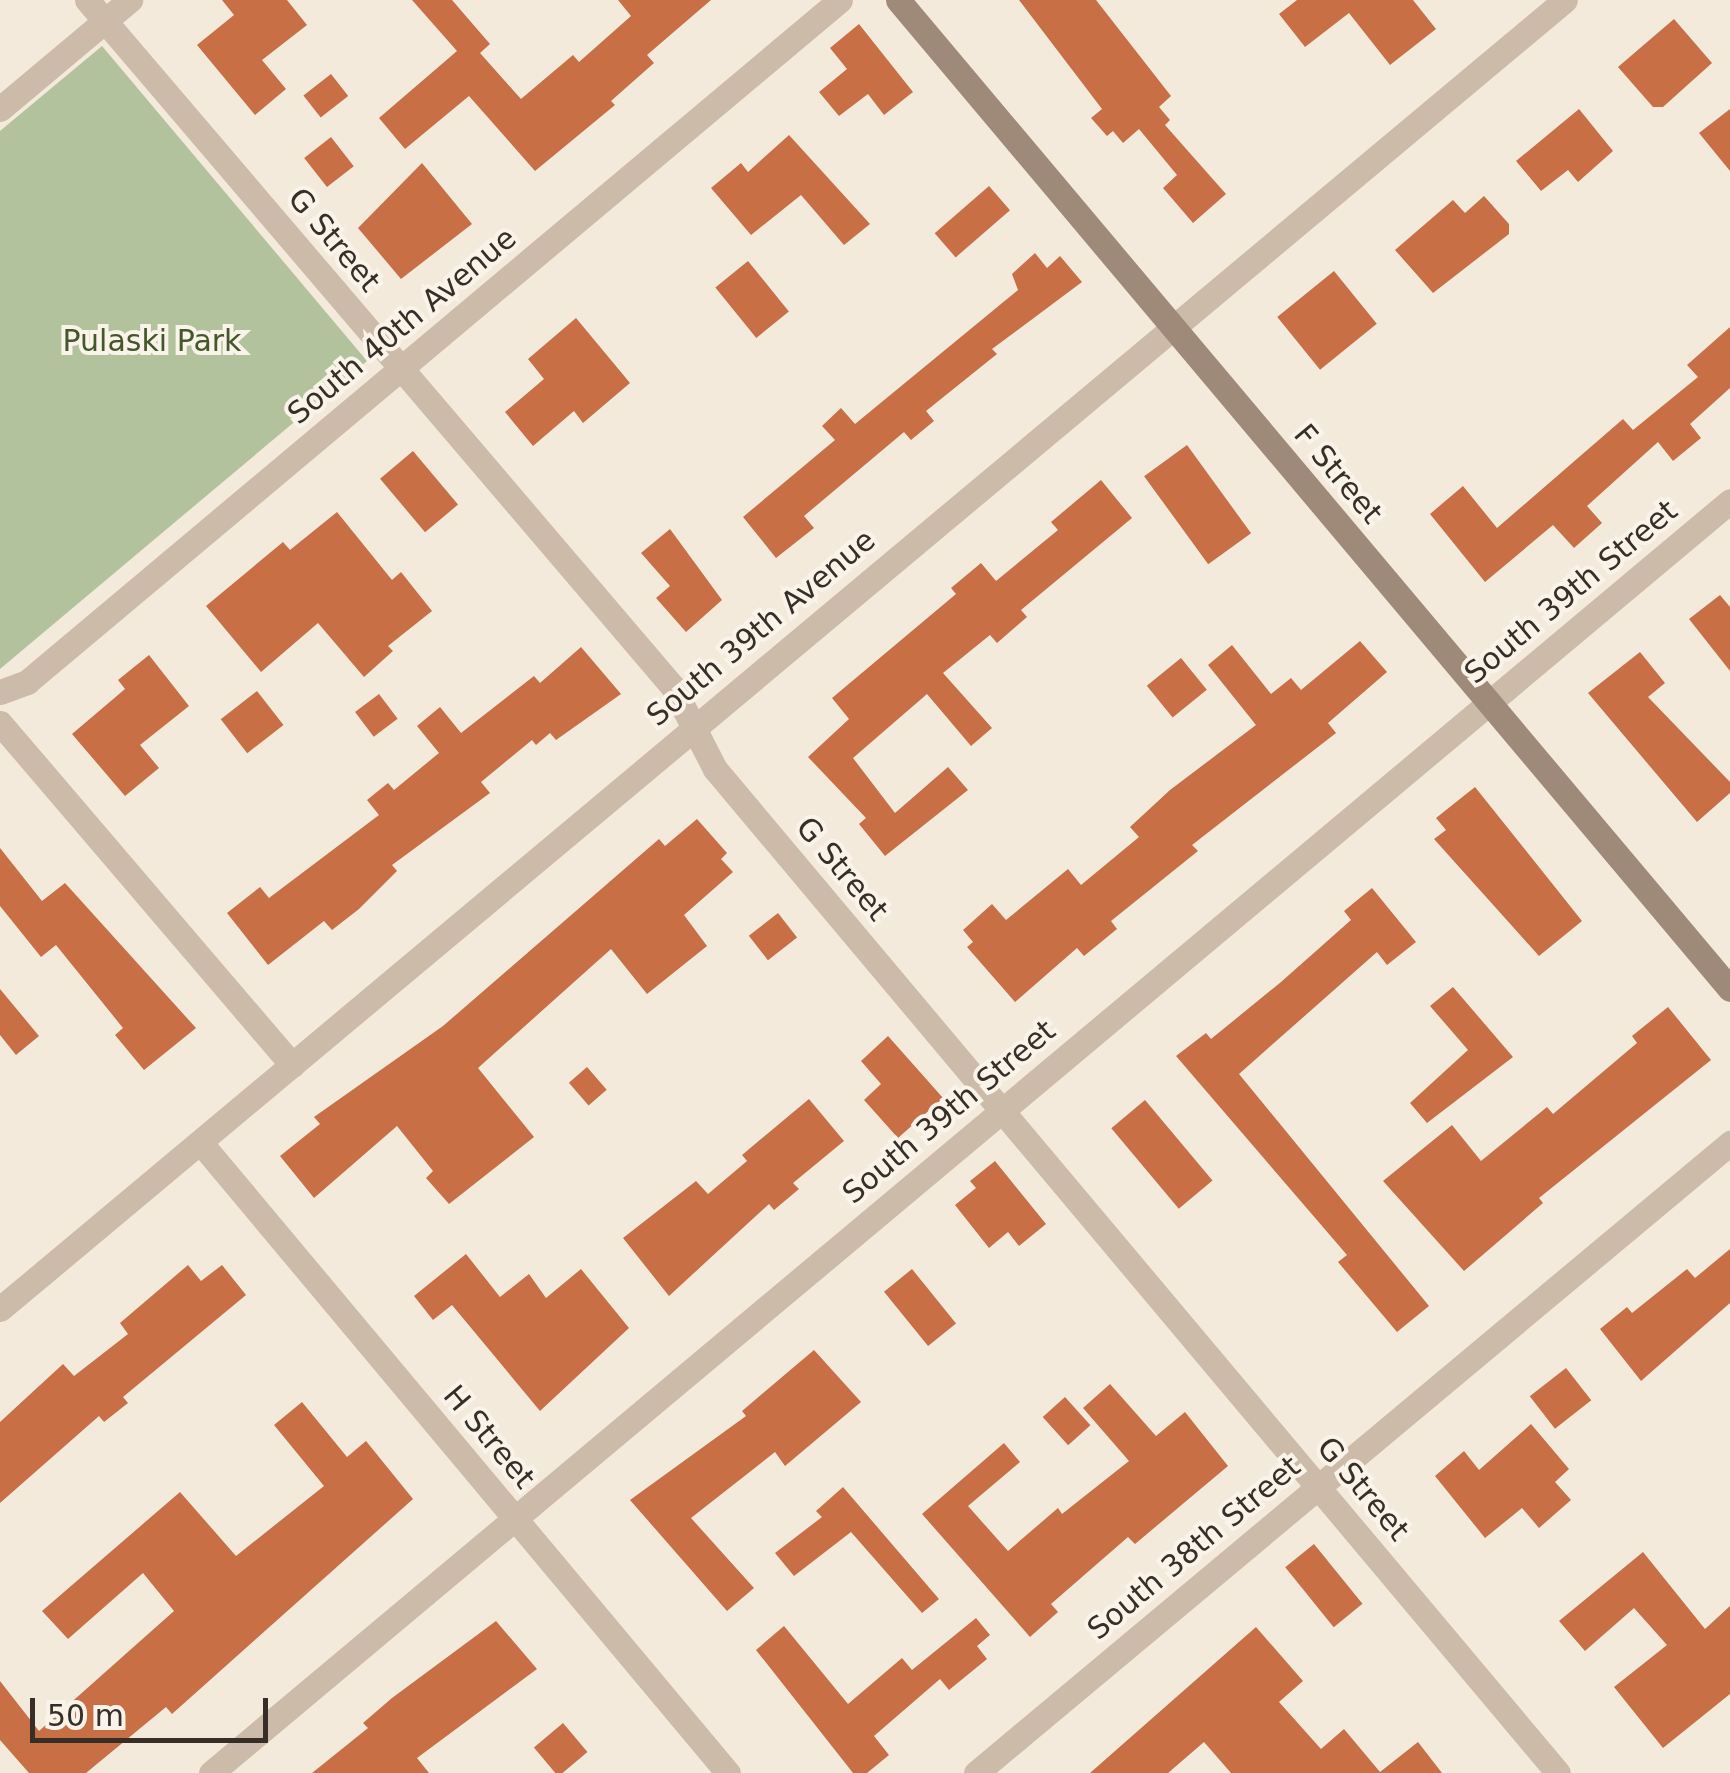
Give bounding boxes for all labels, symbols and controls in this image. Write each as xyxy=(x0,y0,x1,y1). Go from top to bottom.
street label: G Street xyxy=(280,181,388,299)
street label: South 40th Avenue xyxy=(281,220,523,432)
park label: Pulaski Park xyxy=(62,323,242,359)
street label: F Street xyxy=(1286,417,1390,531)
street label: South 39th Street xyxy=(1457,493,1685,691)
street label: South 39th Avenue xyxy=(640,522,882,734)
street label: G Street xyxy=(788,810,896,928)
street label: South 39th Street xyxy=(835,1013,1063,1211)
street label: H Street xyxy=(436,1378,542,1496)
street label: G Street xyxy=(1309,1430,1417,1548)
street label: South 38th Street xyxy=(1080,1449,1308,1647)
scale bar xyxy=(35,1678,272,1740)
text: 50 m xyxy=(47,1698,124,1733)

